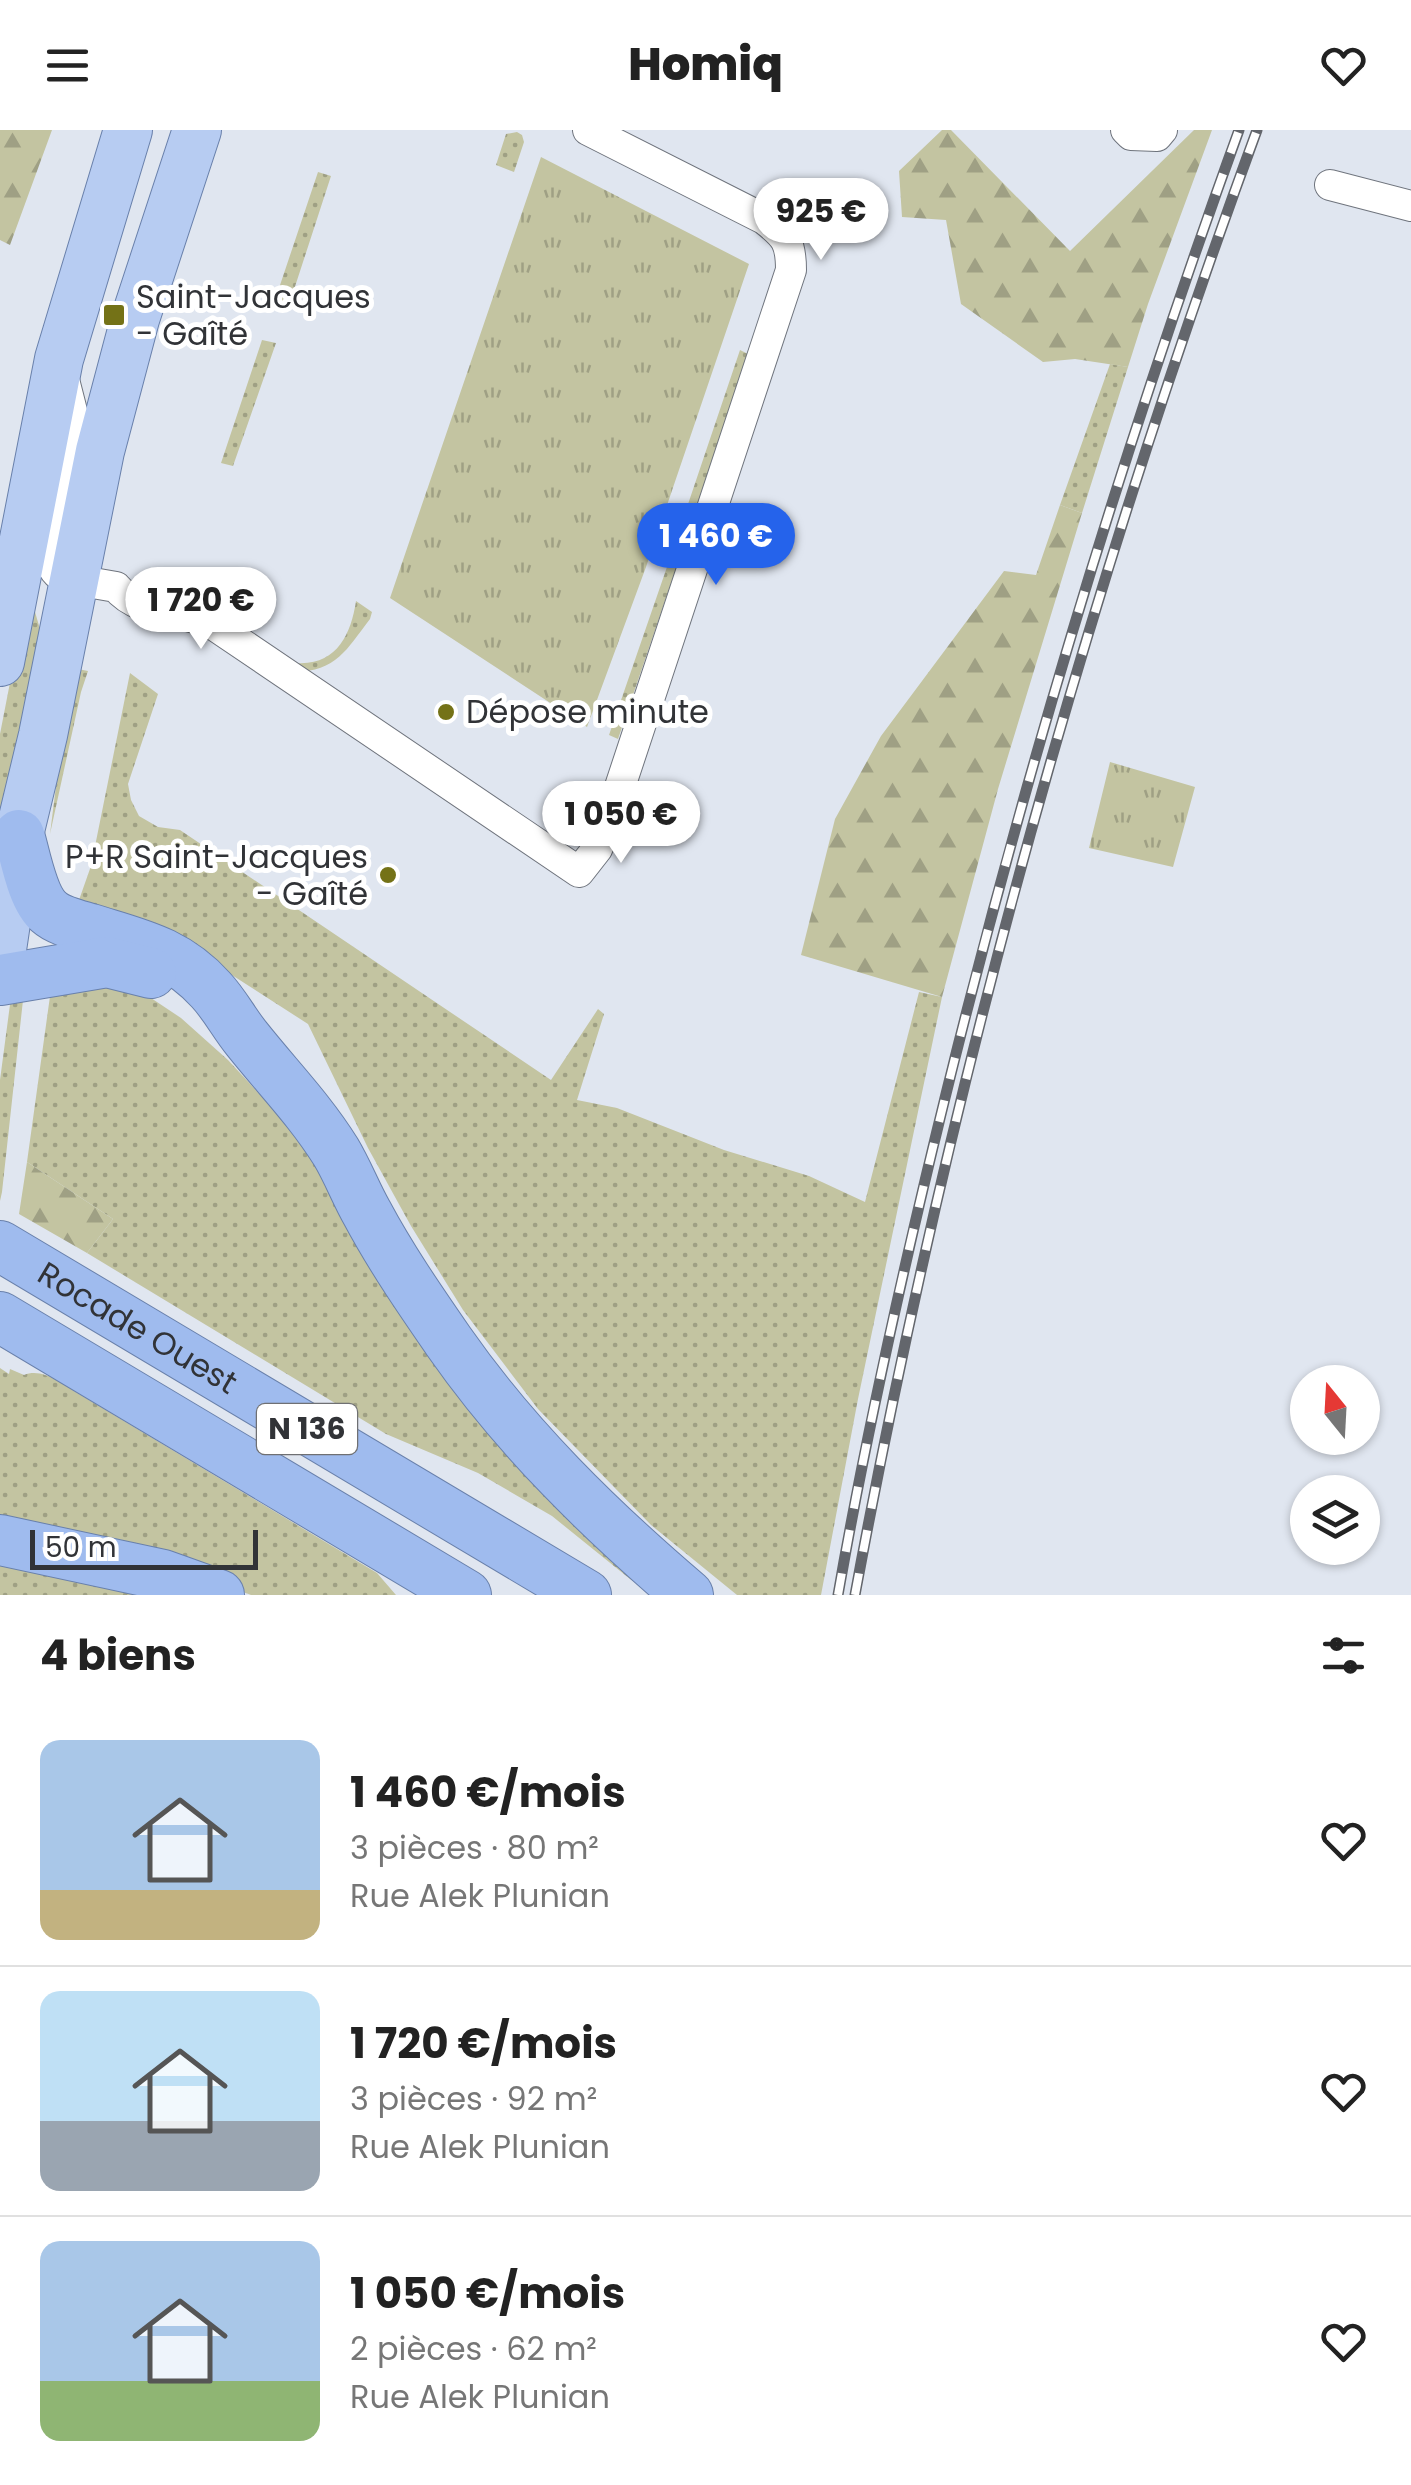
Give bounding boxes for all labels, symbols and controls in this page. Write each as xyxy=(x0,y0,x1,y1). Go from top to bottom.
text: Homiq xyxy=(628,33,783,96)
icon: menu xyxy=(40,38,95,93)
icon: heart xyxy=(1316,38,1371,93)
pin: 925 € xyxy=(751,178,891,263)
text: 925 € xyxy=(775,188,867,233)
place label: Saint-Jacques - Gaîté xyxy=(136,274,371,356)
marker: Saint-Jacques - Gaîté xyxy=(101,302,127,328)
pin: 1 460 € xyxy=(624,503,808,588)
text: 1 460 € xyxy=(659,513,773,558)
pin: 1 720 € xyxy=(109,567,293,652)
text: 1 720 € xyxy=(147,577,255,622)
place label: Dépose minute xyxy=(466,689,709,734)
marker: Dépose minute xyxy=(435,701,457,723)
pin: 1 050 € xyxy=(529,781,713,866)
text: 1 050 € xyxy=(564,791,678,836)
place label: P+R Saint-Jacques - Gaîté xyxy=(65,834,368,916)
marker: P+R Saint-Jacques - Gaîté xyxy=(377,864,399,886)
street label: Rocade Ouest xyxy=(30,1251,246,1404)
north arrow xyxy=(1290,1365,1380,1455)
map controls xyxy=(1290,1365,1380,1565)
road number: N 136 xyxy=(257,1404,357,1454)
button: layers xyxy=(1290,1475,1380,1565)
scale bar xyxy=(30,1525,258,1570)
text: 50 m xyxy=(45,1528,116,1567)
text: 4 biens xyxy=(40,1626,196,1685)
icon: filters xyxy=(1316,1628,1371,1683)
text: 1 460 €/mois xyxy=(350,1763,626,1822)
icon: home xyxy=(120,1780,240,1900)
icon: heart xyxy=(1316,1813,1371,1868)
text: 3 pièces · 80 m² xyxy=(350,1825,599,1870)
text: Rue Alek Plunian xyxy=(350,1873,610,1918)
text: 1 720 €/mois xyxy=(350,2014,617,2073)
icon: home xyxy=(120,2031,240,2151)
icon: heart xyxy=(1316,2064,1371,2119)
text: 3 pièces · 92 m² xyxy=(350,2076,597,2121)
text: Rue Alek Plunian xyxy=(350,2124,610,2169)
text: 1 050 €/mois xyxy=(350,2264,625,2323)
icon: home xyxy=(120,2281,240,2401)
icon: heart xyxy=(1316,2314,1371,2369)
text: 2 pièces · 62 m² xyxy=(350,2326,597,2371)
text: Rue Alek Plunian xyxy=(350,2374,610,2419)

